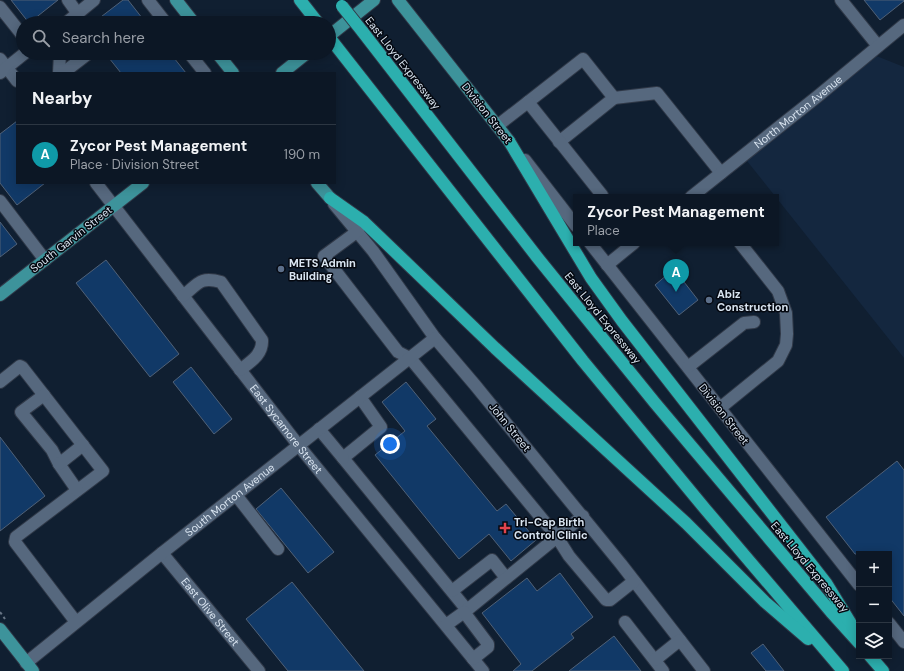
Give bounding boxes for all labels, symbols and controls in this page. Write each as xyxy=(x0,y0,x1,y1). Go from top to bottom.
street label: East Lloyd Expressway xyxy=(362,14,444,112)
search box xyxy=(16,16,336,60)
icon: search xyxy=(30,27,52,49)
text: Search here xyxy=(62,28,145,48)
street label: North Morton Avenue xyxy=(751,72,845,151)
street label: Division Street xyxy=(459,80,515,146)
text: Nearby xyxy=(32,87,92,109)
text: Zycor Pest Management xyxy=(70,136,247,156)
text: A xyxy=(40,146,50,163)
text: 190 m xyxy=(284,146,320,163)
text: Place · Division Street xyxy=(70,156,199,173)
popup xyxy=(573,194,779,246)
text: Zycor Pest Management xyxy=(587,202,765,222)
street label: South Garvin Street xyxy=(27,203,115,275)
text: Place xyxy=(587,222,620,239)
place label: METS Admin Building xyxy=(289,256,356,283)
pin: A xyxy=(663,259,689,292)
marker: METS Admin Building xyxy=(276,264,286,274)
street label: East Lloyd Expressway xyxy=(562,269,644,367)
place label: Abiz Construction xyxy=(717,287,788,314)
marker: Abiz Construction xyxy=(704,295,714,305)
street label: Division Street xyxy=(696,381,752,447)
street label: East Sycamore Street xyxy=(247,382,326,476)
street label: John Street xyxy=(486,400,534,454)
your location xyxy=(380,434,400,454)
street label: South Morton Avenue xyxy=(182,460,277,539)
place label: Tri-Cap Birth Control Clinic xyxy=(514,515,588,542)
street label: East Lloyd Expressway xyxy=(768,519,852,615)
marker: Tri-Cap Birth Control Clinic xyxy=(499,522,511,534)
map controls xyxy=(856,551,892,659)
button: + xyxy=(856,551,892,587)
street label: East Olive Street xyxy=(178,575,242,649)
button: − xyxy=(856,587,892,623)
button: layers xyxy=(856,623,892,659)

